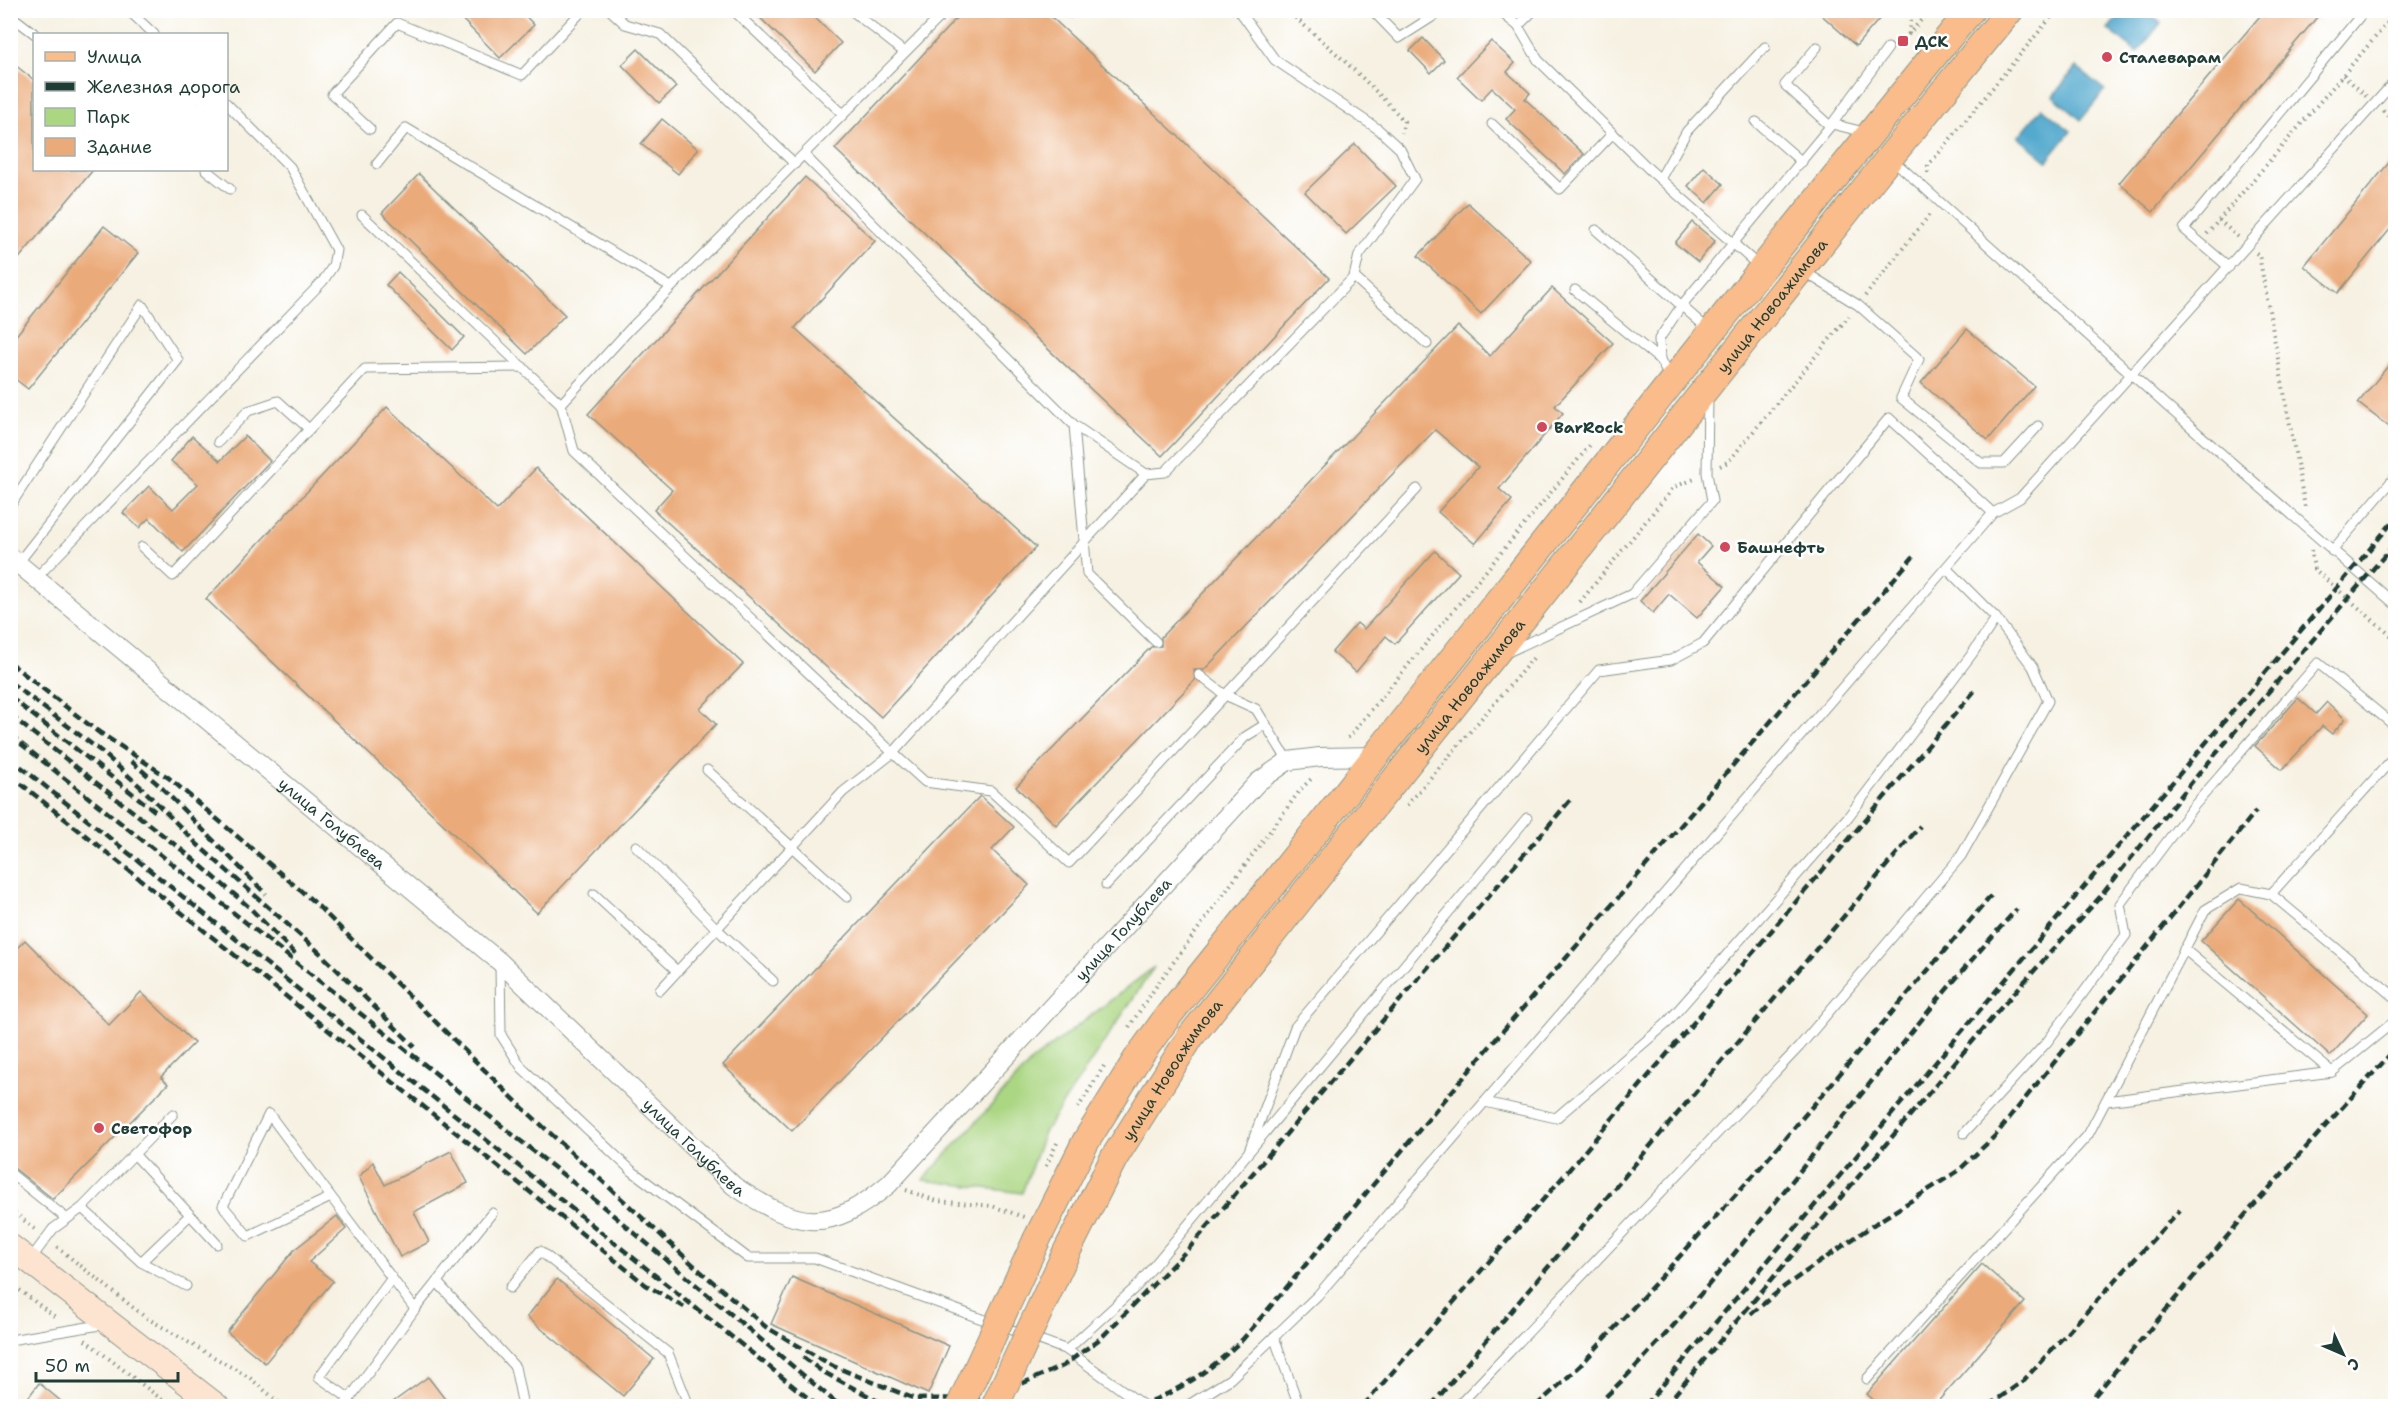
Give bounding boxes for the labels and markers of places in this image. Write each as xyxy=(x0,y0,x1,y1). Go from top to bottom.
place label: ДСК xyxy=(1915,31,1948,52)
marker: ДСК xyxy=(1896,34,1910,48)
place label: Сталеварам xyxy=(2119,47,2222,68)
marker: Сталеварам xyxy=(2100,50,2114,64)
place label: BarRock xyxy=(1554,417,1623,438)
marker: BarRock xyxy=(1535,420,1549,434)
place label: Башнефть xyxy=(1737,537,1825,558)
marker: Башнефть xyxy=(1718,540,1732,554)
place label: Светофор xyxy=(111,1118,193,1139)
marker: Светофор xyxy=(92,1121,106,1135)

